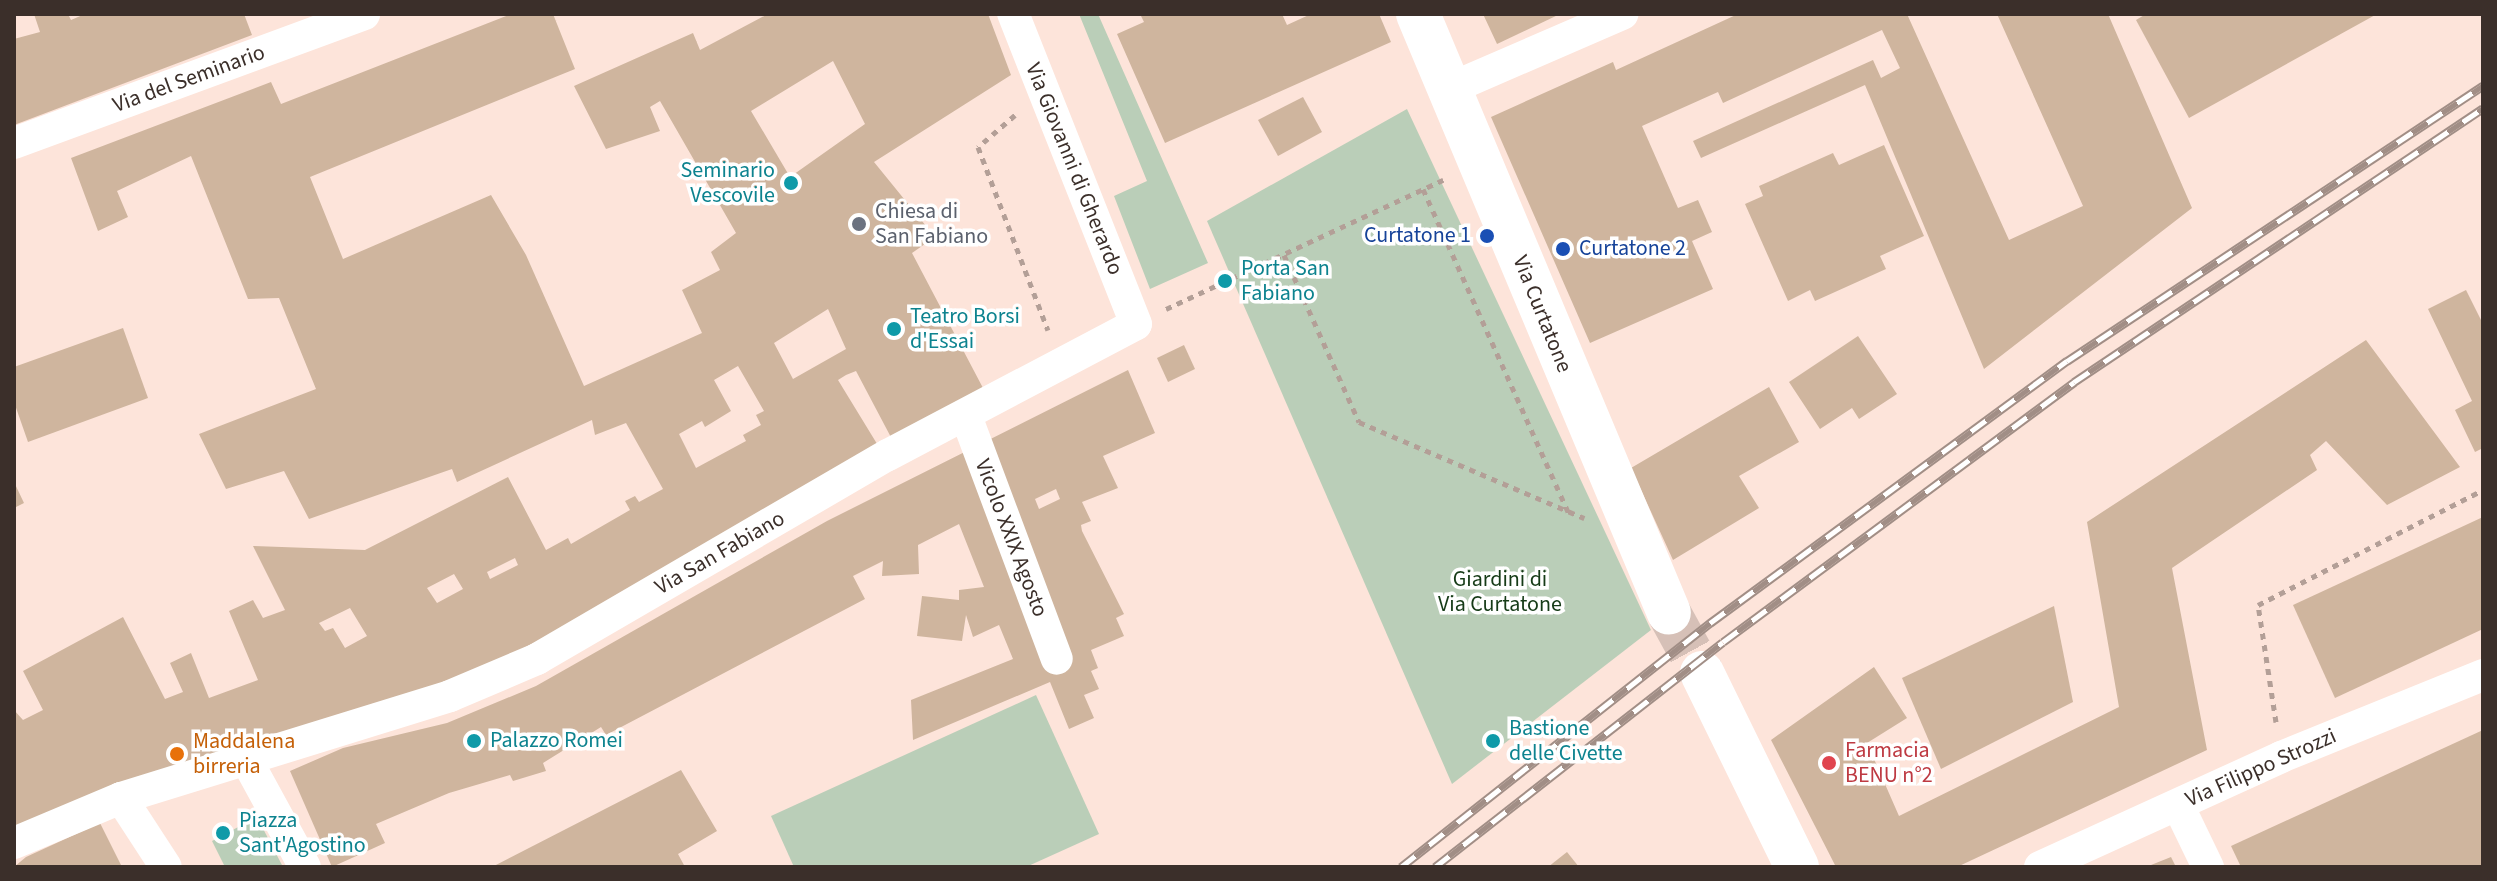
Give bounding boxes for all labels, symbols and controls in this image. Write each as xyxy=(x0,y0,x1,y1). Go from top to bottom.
street label: Via del Seminario xyxy=(109,39,269,119)
street label: Via Giovanni di Gherardo xyxy=(1019,59,1129,279)
place label: Seminario Vescovile xyxy=(681,157,775,208)
marker: Seminario Vescovile xyxy=(782,174,800,192)
place label: Chiesa di San Fabiano xyxy=(875,198,988,250)
marker: Chiesa di San Fabiano xyxy=(850,215,868,233)
place label: Curtatone 1 xyxy=(1364,223,1471,249)
marker: Curtatone 1 xyxy=(1478,227,1496,245)
place label: Curtatone 2 xyxy=(1579,236,1686,262)
marker: Curtatone 2 xyxy=(1554,240,1572,258)
street label: Via Curtatone xyxy=(1507,252,1577,376)
place label: Porta San Fabiano xyxy=(1241,255,1330,306)
marker: Porta San Fabiano xyxy=(1216,272,1234,290)
place label: Teatro Borsi d'Essai xyxy=(910,303,1020,354)
marker: Teatro Borsi d'Essai xyxy=(885,320,903,338)
street label: Vicolo XXIX Agosto xyxy=(969,455,1053,621)
street label: Via San Fabiano xyxy=(650,505,790,601)
park label: Giardini di Via Curtatone xyxy=(1438,566,1562,618)
place label: Bastione delle Civette xyxy=(1509,715,1623,766)
street label: Via Filippo Strozzi xyxy=(2182,723,2340,813)
place label: Maddalena birreria xyxy=(193,728,295,780)
place label: Palazzo Romei xyxy=(490,728,623,754)
marker: Palazzo Romei xyxy=(465,732,483,750)
marker: Bastione delle Civette xyxy=(1484,732,1502,750)
place label: Farmacia BENU n°2 xyxy=(1845,737,1933,788)
marker: Maddalena birreria xyxy=(168,745,186,763)
marker: Farmacia BENU n°2 xyxy=(1820,754,1838,772)
place label: Piazza Sant'Agostino xyxy=(239,807,366,858)
marker: Piazza Sant'Agostino xyxy=(214,824,232,842)

